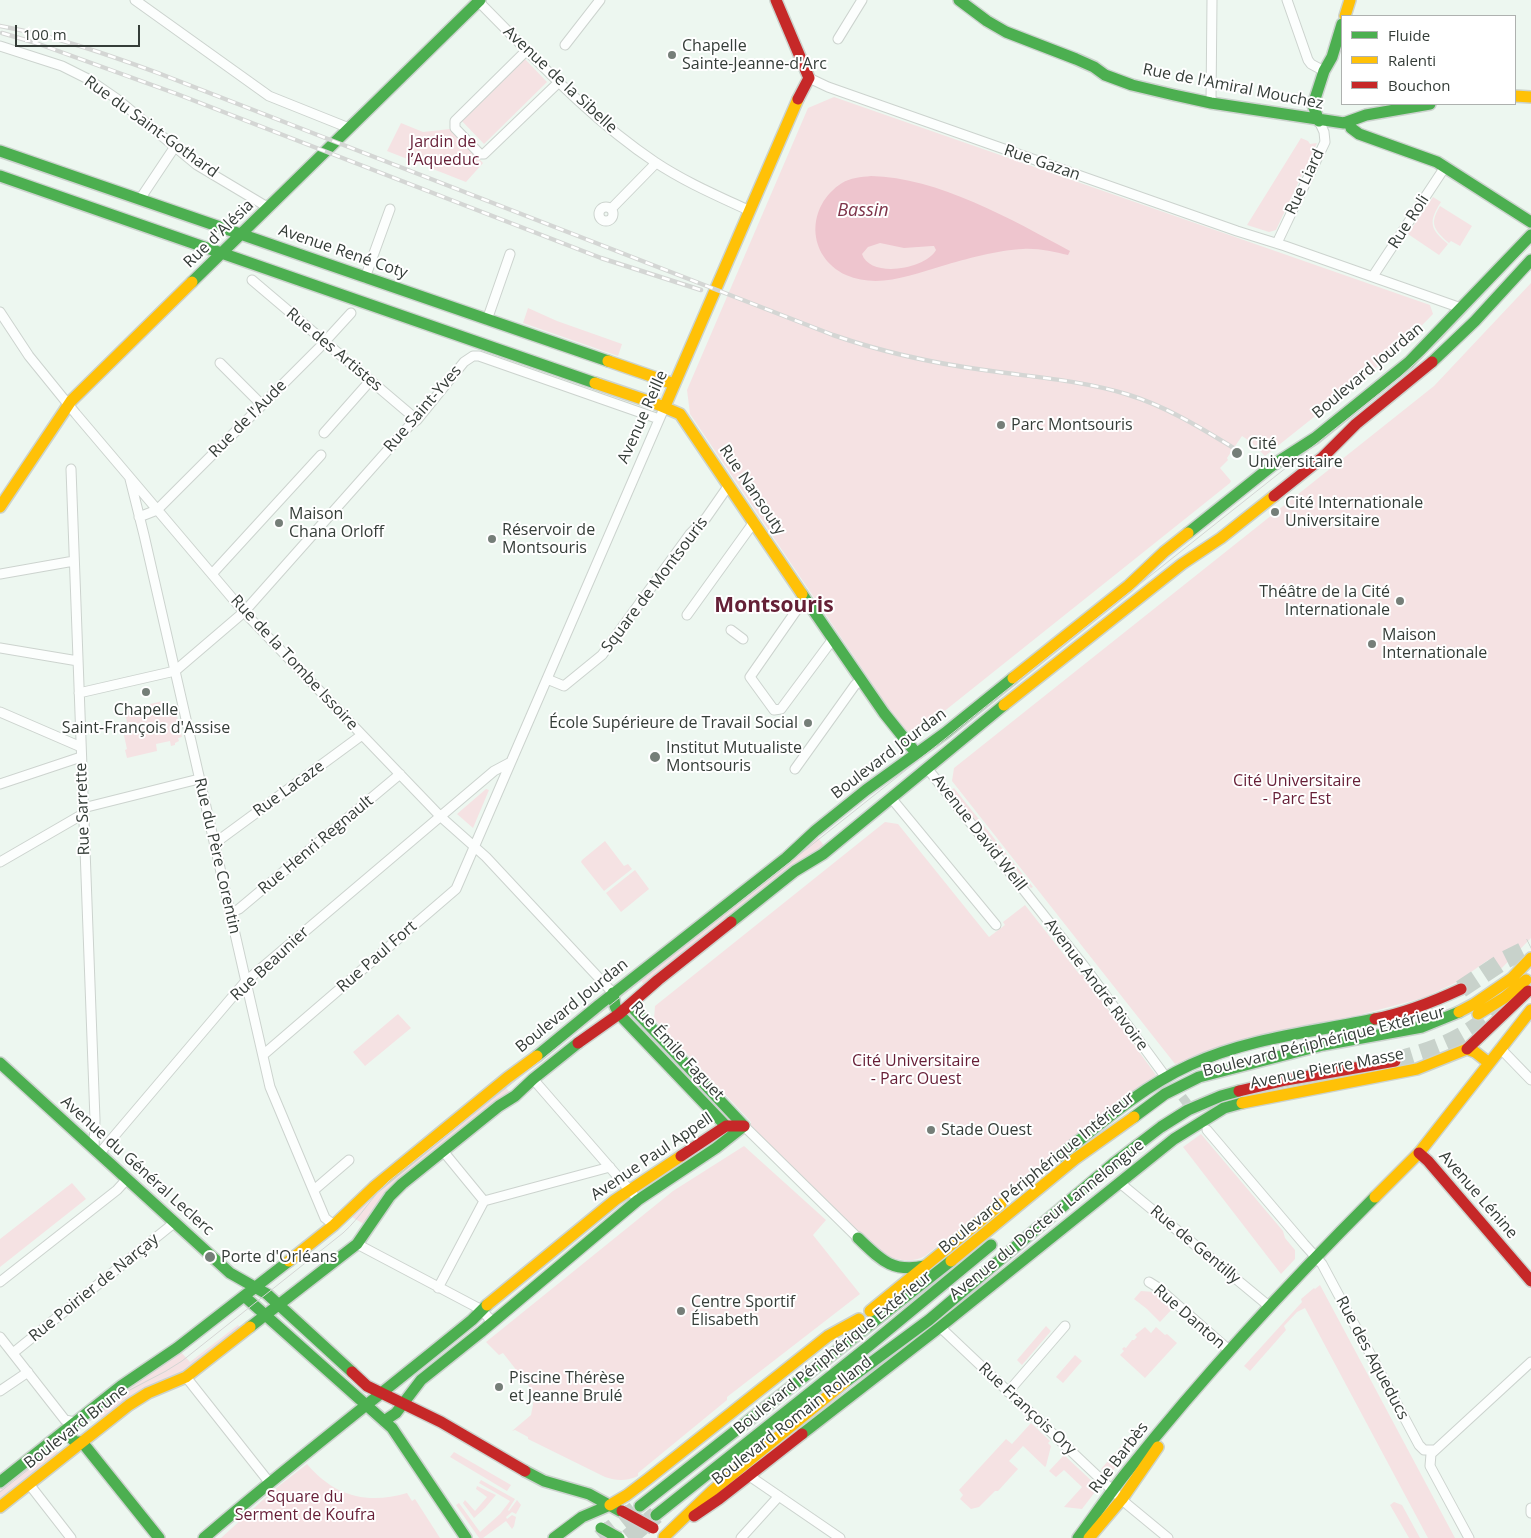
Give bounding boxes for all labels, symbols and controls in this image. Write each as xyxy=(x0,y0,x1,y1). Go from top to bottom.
scale bar xyxy=(18,15,142,47)
legend xyxy=(1341,15,1516,105)
street label: Avenue de la Sibelle xyxy=(499,22,621,138)
text: 100 m xyxy=(23,24,67,44)
text: Fluide xyxy=(1388,25,1430,45)
place label: Chapelle Sainte-Jeanne-d'Arc xyxy=(682,36,827,74)
marker: Chapelle Sainte-Jeanne-d'Arc xyxy=(666,49,678,61)
text: Ralenti xyxy=(1388,50,1436,70)
street label: Rue de l'Amiral Mouchez xyxy=(1141,60,1325,114)
street label: Rue du Saint-Gothard xyxy=(80,72,222,182)
text: Bouchon xyxy=(1388,75,1451,95)
park label: Jardin de l’Aqueduc xyxy=(407,132,479,170)
street label: Rue Gazan xyxy=(1001,141,1083,185)
street label: Rue Liard xyxy=(1281,146,1329,218)
street label: Rue Roli xyxy=(1384,191,1434,253)
street label: Rue d'Alésia xyxy=(180,196,258,272)
water label: Bassin xyxy=(837,200,889,222)
street label: Avenue René Coty xyxy=(276,221,410,283)
street label: Rue des Artistes xyxy=(282,304,386,396)
street label: Boulevard Jourdan xyxy=(1309,319,1427,423)
street label: Rue Saint-Yves xyxy=(380,362,466,456)
street label: Avenue Reille xyxy=(614,368,672,466)
street label: Rue de l'Aude xyxy=(205,376,291,462)
place label: Parc Montsouris xyxy=(1011,415,1133,435)
marker: Parc Montsouris xyxy=(995,419,1007,431)
place label: Cité Universitaire xyxy=(1248,434,1343,472)
street label: Rue Nansouty xyxy=(715,441,789,539)
marker: Cité Universitaire xyxy=(1230,446,1244,460)
place label: Cité Internationale Universitaire xyxy=(1285,493,1423,531)
place label: Maison Chana Orloff xyxy=(289,504,384,542)
marker: Cité Internationale Universitaire xyxy=(1269,506,1281,518)
street label: Square de Montsouris xyxy=(598,513,712,657)
marker: Maison Chana Orloff xyxy=(273,517,285,529)
place label: Réservoir de Montsouris xyxy=(502,520,595,558)
marker: Réservoir de Montsouris xyxy=(486,533,498,545)
place label: Théâtre de la Cité Internationale xyxy=(1259,582,1390,620)
street label: Rue de la Tombe Issoire xyxy=(226,591,362,735)
district label: Montsouris xyxy=(714,593,834,619)
marker: Théâtre de la Cité Internationale xyxy=(1394,595,1406,607)
place label: Maison Internationale xyxy=(1382,625,1487,663)
marker: Maison Internationale xyxy=(1366,638,1378,650)
marker: Chapelle Saint-François d'Assise xyxy=(140,686,152,698)
place label: Chapelle Saint-François d'Assise xyxy=(62,700,230,738)
street label: Boulevard Jourdan xyxy=(828,705,950,803)
place label: École Supérieure de Travail Social xyxy=(549,713,798,733)
marker: École Supérieure de Travail Social xyxy=(802,717,814,729)
place label: Institut Mutualiste Montsouris xyxy=(666,738,802,776)
marker: Institut Mutualiste Montsouris xyxy=(648,750,662,764)
street label: Rue Lacaze xyxy=(250,757,328,821)
street label: Rue Sarrette xyxy=(72,762,94,856)
street label: Avenue David Weill xyxy=(928,771,1030,895)
park label: Cité Universitaire - Parc Est xyxy=(1233,771,1361,809)
street label: Rue du Père Corentin xyxy=(190,776,244,936)
street label: Rue Henri Regnault xyxy=(255,791,377,899)
street label: Avenue André Rivoire xyxy=(1040,915,1152,1055)
street label: Rue Paul Fort xyxy=(333,917,421,997)
street label: Rue Beaunier xyxy=(227,923,313,1005)
street label: Boulevard Jourdan xyxy=(512,955,632,1057)
street label: Rue Émile Faguet xyxy=(626,998,728,1104)
street label: Boulevard Périphérique Extérieur xyxy=(1201,1003,1447,1081)
street label: Avenue Pierre Masse xyxy=(1248,1045,1406,1093)
park label: Cité Universitaire - Parc Ouest xyxy=(852,1051,980,1089)
street label: Boulevard Périphérique Intérieur xyxy=(935,1088,1139,1258)
street label: Avenue du Général Leclerc xyxy=(57,1092,217,1240)
street label: Avenue Paul Appell xyxy=(587,1109,717,1205)
place label: Stade Ouest xyxy=(941,1120,1032,1140)
marker: Stade Ouest xyxy=(925,1124,937,1136)
street label: Avenue du Docteur Lannelongue xyxy=(946,1136,1148,1304)
street label: Avenue Lénine xyxy=(1435,1147,1521,1243)
street label: Rue de Gentilly xyxy=(1146,1202,1244,1288)
street label: Rue Poirier de Narçay xyxy=(25,1230,163,1346)
place label: Porte d'Orléans xyxy=(221,1247,337,1267)
marker: Porte d'Orléans xyxy=(203,1250,217,1264)
street label: Boulevard Périphérique Extérieur xyxy=(730,1267,936,1439)
street label: Rue Danton xyxy=(1149,1281,1229,1353)
place label: Centre Sportif Élisabeth xyxy=(691,1292,795,1330)
street label: Rue des Aqueducs xyxy=(1331,1293,1413,1423)
marker: Centre Sportif Élisabeth xyxy=(675,1305,687,1317)
street label: Boulevard Romain Rolland xyxy=(708,1353,876,1489)
street label: Rue François Ory xyxy=(974,1359,1080,1459)
place label: Piscine Thérèse et Jeanne Brulé xyxy=(509,1368,625,1406)
street label: Boulevard Brune xyxy=(21,1381,131,1473)
marker: Piscine Thérèse et Jeanne Brulé xyxy=(493,1381,505,1393)
street label: Rue Barbès xyxy=(1085,1419,1153,1497)
park label: Square du Serment de Koufra xyxy=(235,1487,375,1525)

